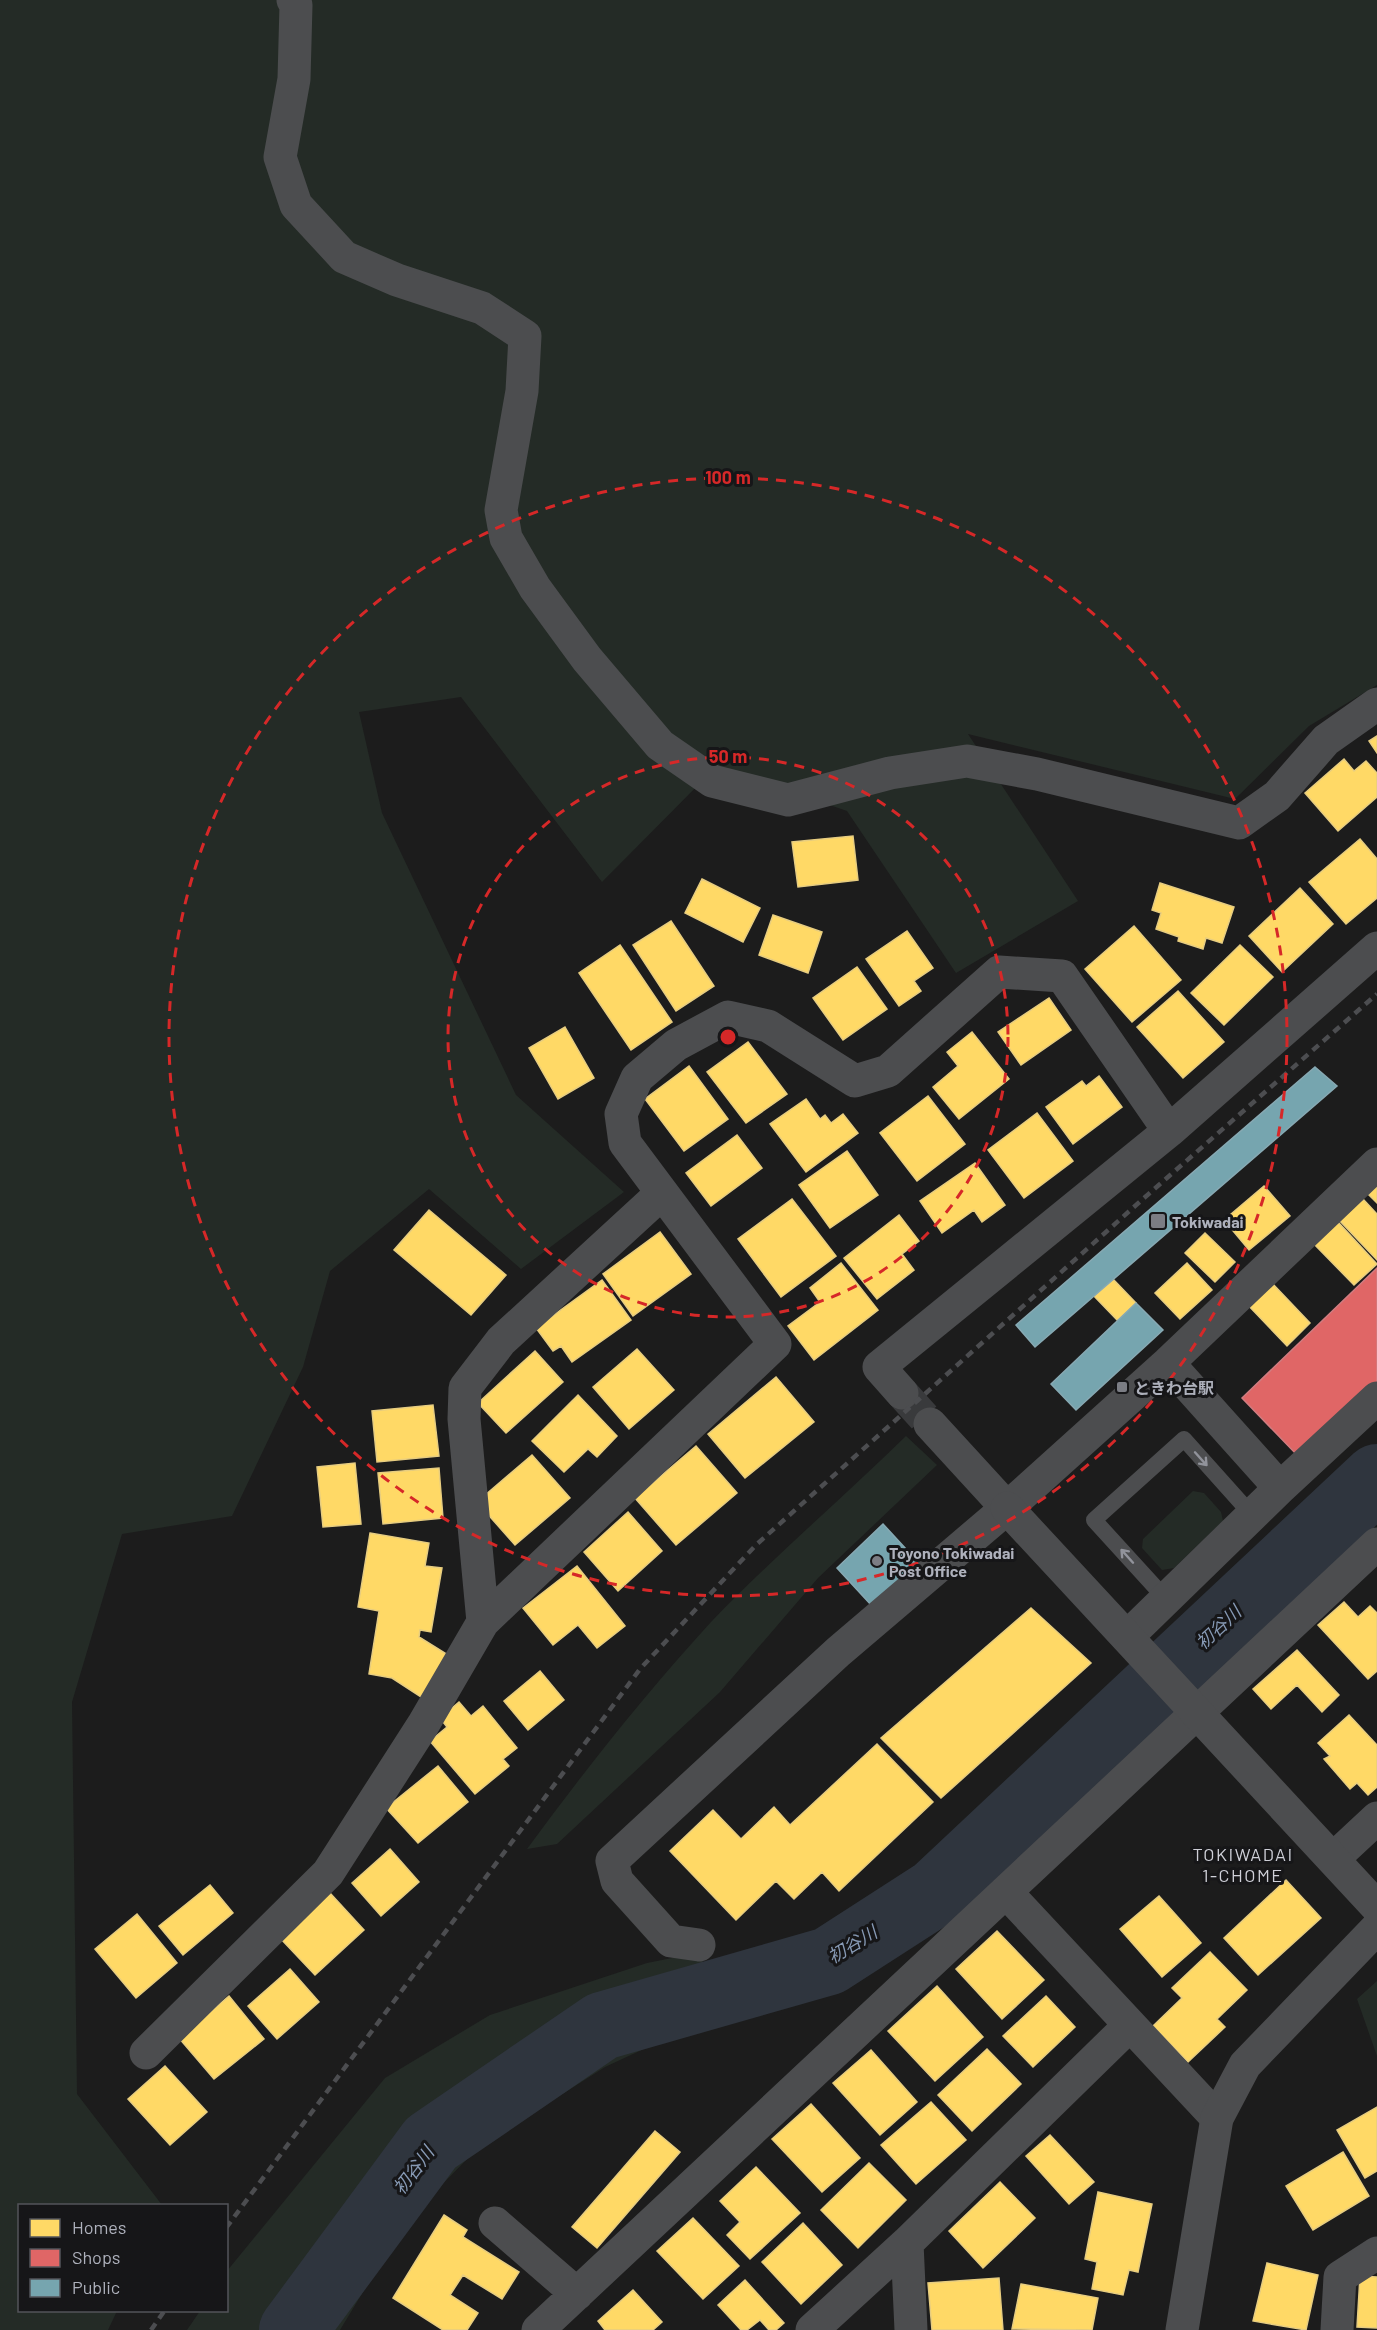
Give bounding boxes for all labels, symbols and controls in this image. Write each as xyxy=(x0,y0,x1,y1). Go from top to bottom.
text: 100 m xyxy=(705,466,751,488)
text: 50 m xyxy=(709,745,747,767)
centre of rings xyxy=(718,1027,738,1047)
marker: Tokiwadai xyxy=(1149,1212,1167,1230)
place label: Tokiwadai xyxy=(1172,1212,1244,1231)
place label: ときわ台駅 xyxy=(1134,1378,1214,1397)
marker: ときわ台駅 xyxy=(1115,1380,1129,1394)
one-way arrow xyxy=(1194,1451,1208,1466)
place label: Toyono Tokiwadai Post Office xyxy=(889,1543,1014,1580)
one-way arrow xyxy=(1120,1549,1134,1564)
marker: Toyono Tokiwadai Post Office xyxy=(870,1554,884,1568)
water label: 初谷川 xyxy=(1191,1599,1247,1653)
district label: TOKIWADAI 1-CHOME xyxy=(1192,1843,1294,1886)
water label: 初谷川 xyxy=(823,1920,883,1967)
water label: 初谷川 xyxy=(388,2140,439,2198)
legend xyxy=(18,2204,228,2312)
text: Homes xyxy=(72,2216,126,2238)
text: Shops xyxy=(72,2246,121,2268)
text: Public xyxy=(72,2276,120,2298)

